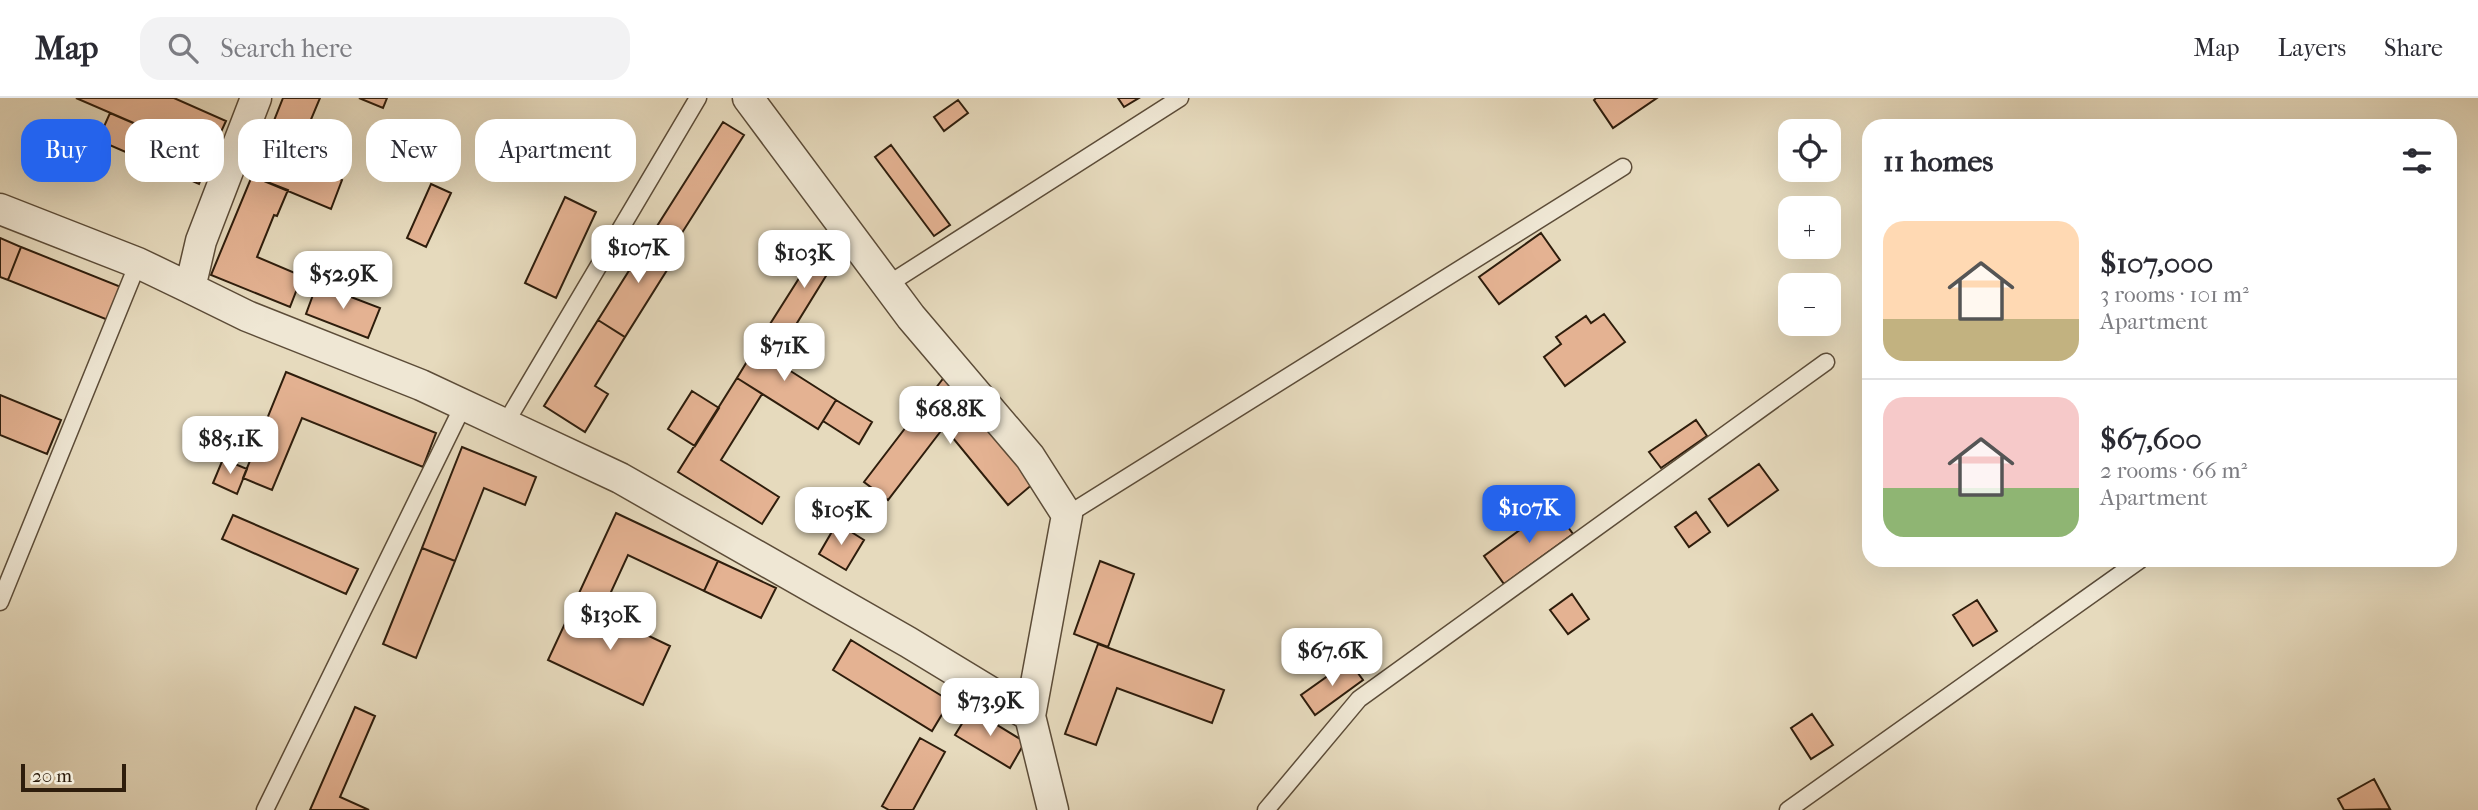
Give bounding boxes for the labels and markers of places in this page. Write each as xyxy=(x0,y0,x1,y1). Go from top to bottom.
pin: $107K xyxy=(589,226,687,285)
pin: $103K xyxy=(755,230,853,290)
pin: $52.9K xyxy=(286,252,400,311)
pin: $71K xyxy=(743,324,825,383)
pin: $68.8K xyxy=(893,386,1007,446)
pin: $85.1K xyxy=(173,416,287,476)
pin: $107K xyxy=(1480,486,1578,545)
pin: $105K xyxy=(792,488,890,547)
pin: $130K xyxy=(561,592,659,652)
pin: $67.6K xyxy=(1275,628,1389,688)
pin: $73.9K xyxy=(933,678,1047,738)

